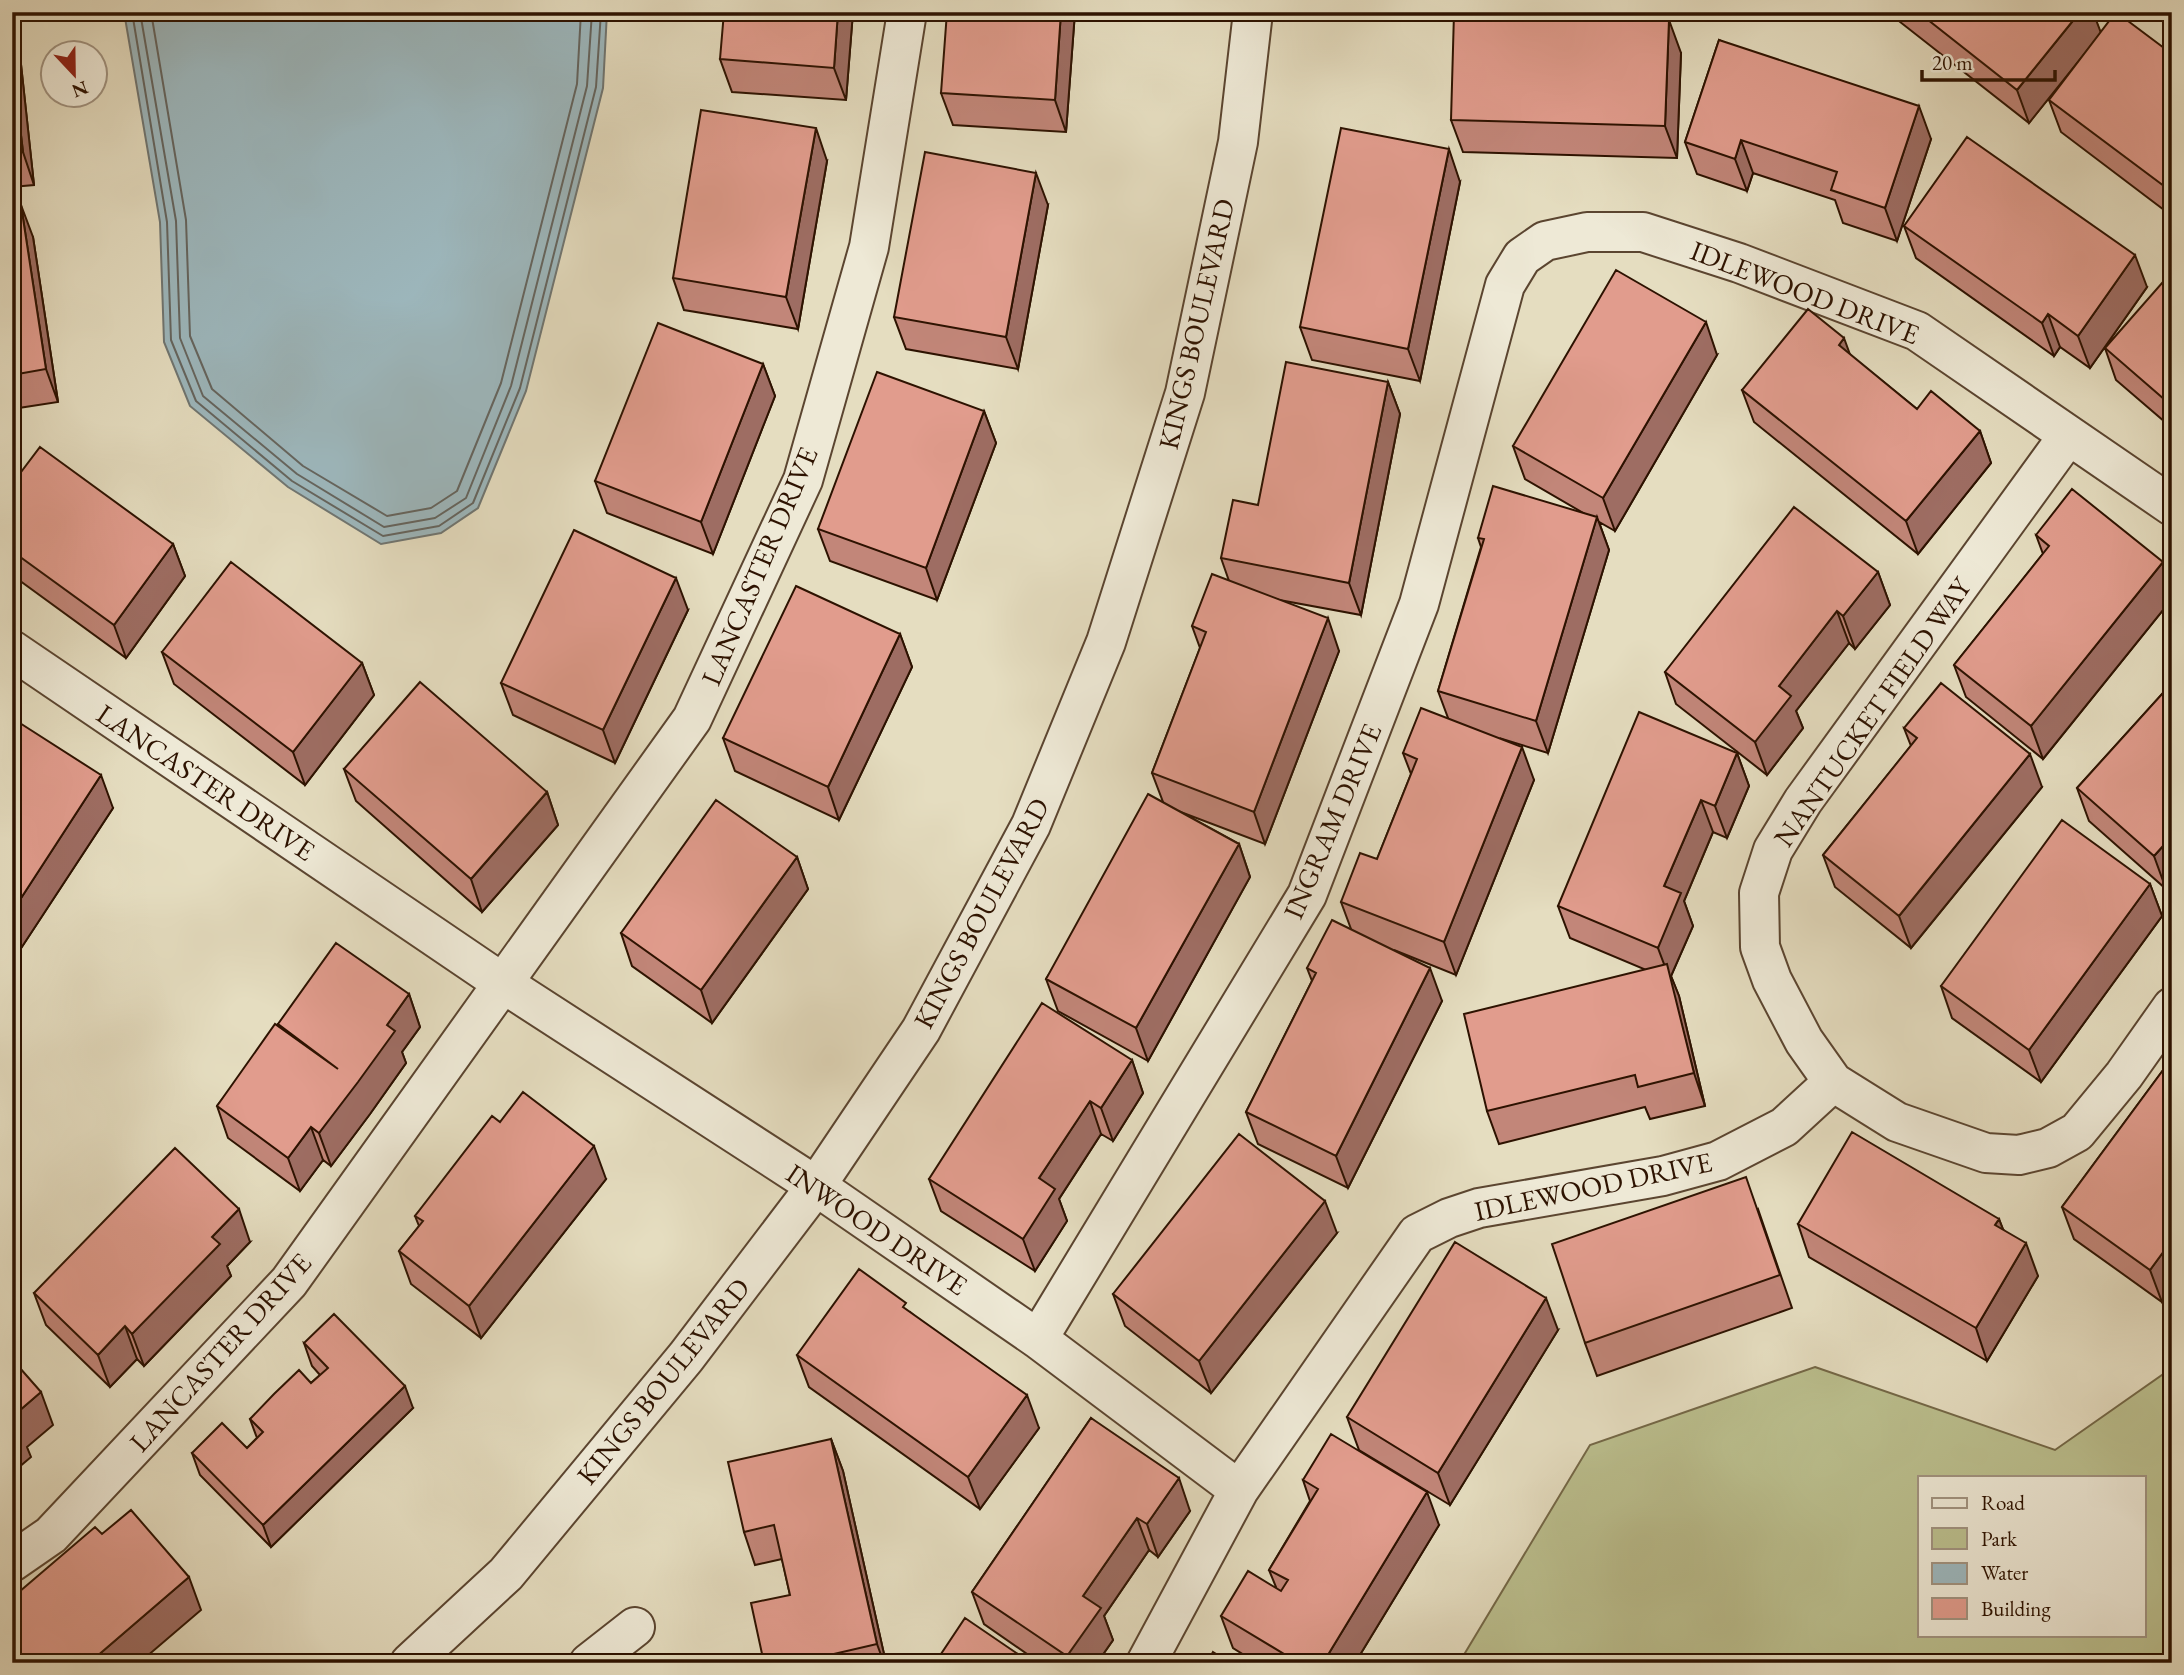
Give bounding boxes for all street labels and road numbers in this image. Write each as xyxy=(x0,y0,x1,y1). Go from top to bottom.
street label: KINGS BOULEVARD xyxy=(1150,195,1242,453)
street label: IDLEWOOD DRIVE xyxy=(1686,232,1925,352)
street label: LANCASTER DRIVE xyxy=(693,441,826,691)
street label: NANTUCKET FIELD WAY xyxy=(1765,569,1980,854)
street label: LANCASTER DRIVE xyxy=(90,696,322,868)
street label: INGRAM DRIVE xyxy=(1275,718,1389,924)
street label: KINGS BOULEVARD xyxy=(905,792,1057,1034)
street label: IDLEWOOD DRIVE xyxy=(1471,1143,1715,1229)
street label: INWOOD DRIVE xyxy=(779,1155,975,1303)
street label: LANCASTER DRIVE xyxy=(121,1245,319,1459)
street label: KINGS BOULEVARD xyxy=(568,1270,758,1492)

